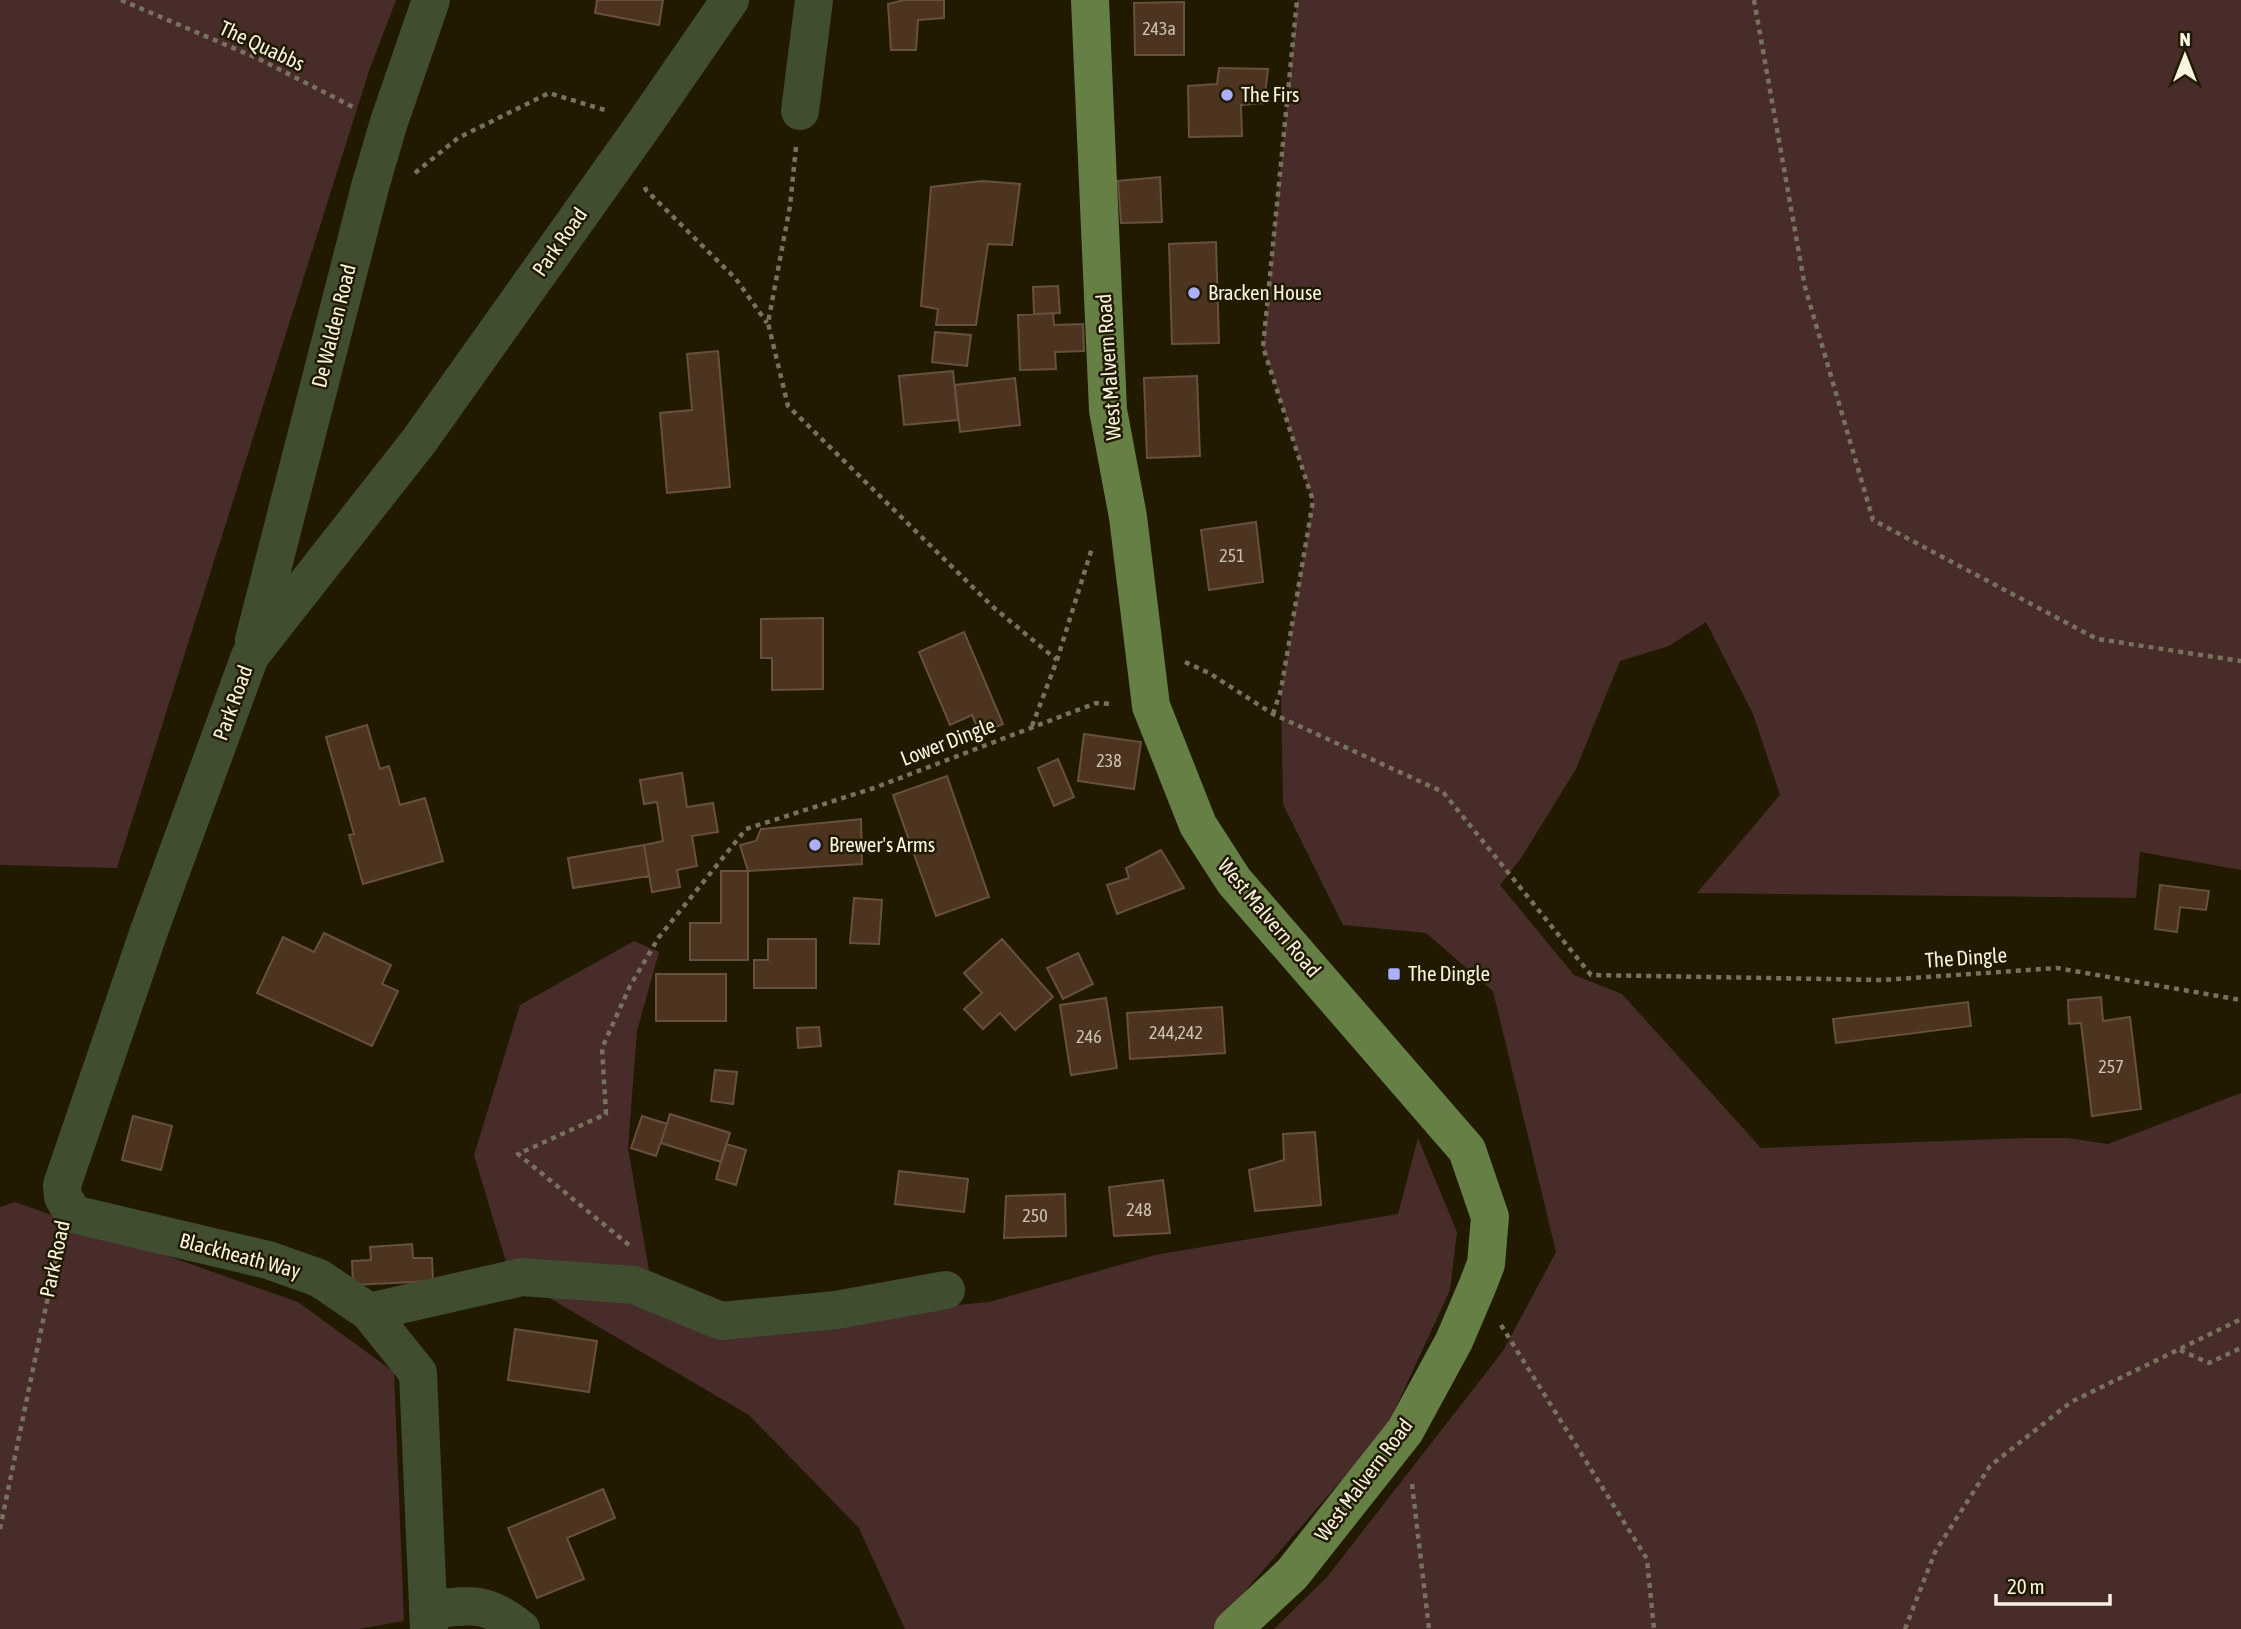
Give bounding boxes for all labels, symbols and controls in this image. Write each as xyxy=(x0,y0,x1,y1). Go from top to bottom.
street label: The Quabbs xyxy=(216,15,309,75)
house number: 243a xyxy=(1142,18,1176,39)
north arrow xyxy=(2150,21,2220,91)
text: N xyxy=(2179,28,2191,50)
place label: The Firs xyxy=(1241,82,1299,106)
marker: The Firs xyxy=(1219,87,1235,103)
street label: Park Road xyxy=(527,203,591,280)
street label: De Walden Road xyxy=(306,261,360,390)
place label: Bracken House xyxy=(1208,280,1322,304)
marker: Bracken House xyxy=(1186,285,1202,301)
street label: West Malvern Road xyxy=(1091,293,1125,441)
house number: 251 xyxy=(1219,545,1245,566)
street label: Park Road xyxy=(207,662,257,743)
street label: Lower Dingle xyxy=(897,712,998,770)
house number: 238 xyxy=(1096,750,1122,771)
place label: Brewer's Arms xyxy=(829,832,935,856)
marker: Brewer's Arms xyxy=(807,837,823,853)
street label: West Malvern Road xyxy=(1213,853,1326,981)
street label: The Dingle xyxy=(1924,942,2008,972)
place label: The Dingle xyxy=(1408,961,1490,985)
marker: The Dingle xyxy=(1386,966,1402,982)
house number: 244,242 xyxy=(1149,1022,1203,1043)
house number: 246 xyxy=(1076,1026,1102,1047)
house number: 257 xyxy=(2098,1056,2124,1077)
house number: 248 xyxy=(1126,1199,1152,1220)
house number: 250 xyxy=(1022,1205,1048,1226)
street label: Park Road xyxy=(34,1218,74,1299)
street label: Blackheath Way xyxy=(177,1227,304,1283)
street label: West Malvern Road xyxy=(1309,1413,1417,1545)
scale bar xyxy=(1996,1562,2110,1606)
text: 20 m xyxy=(2007,1574,2045,1598)

